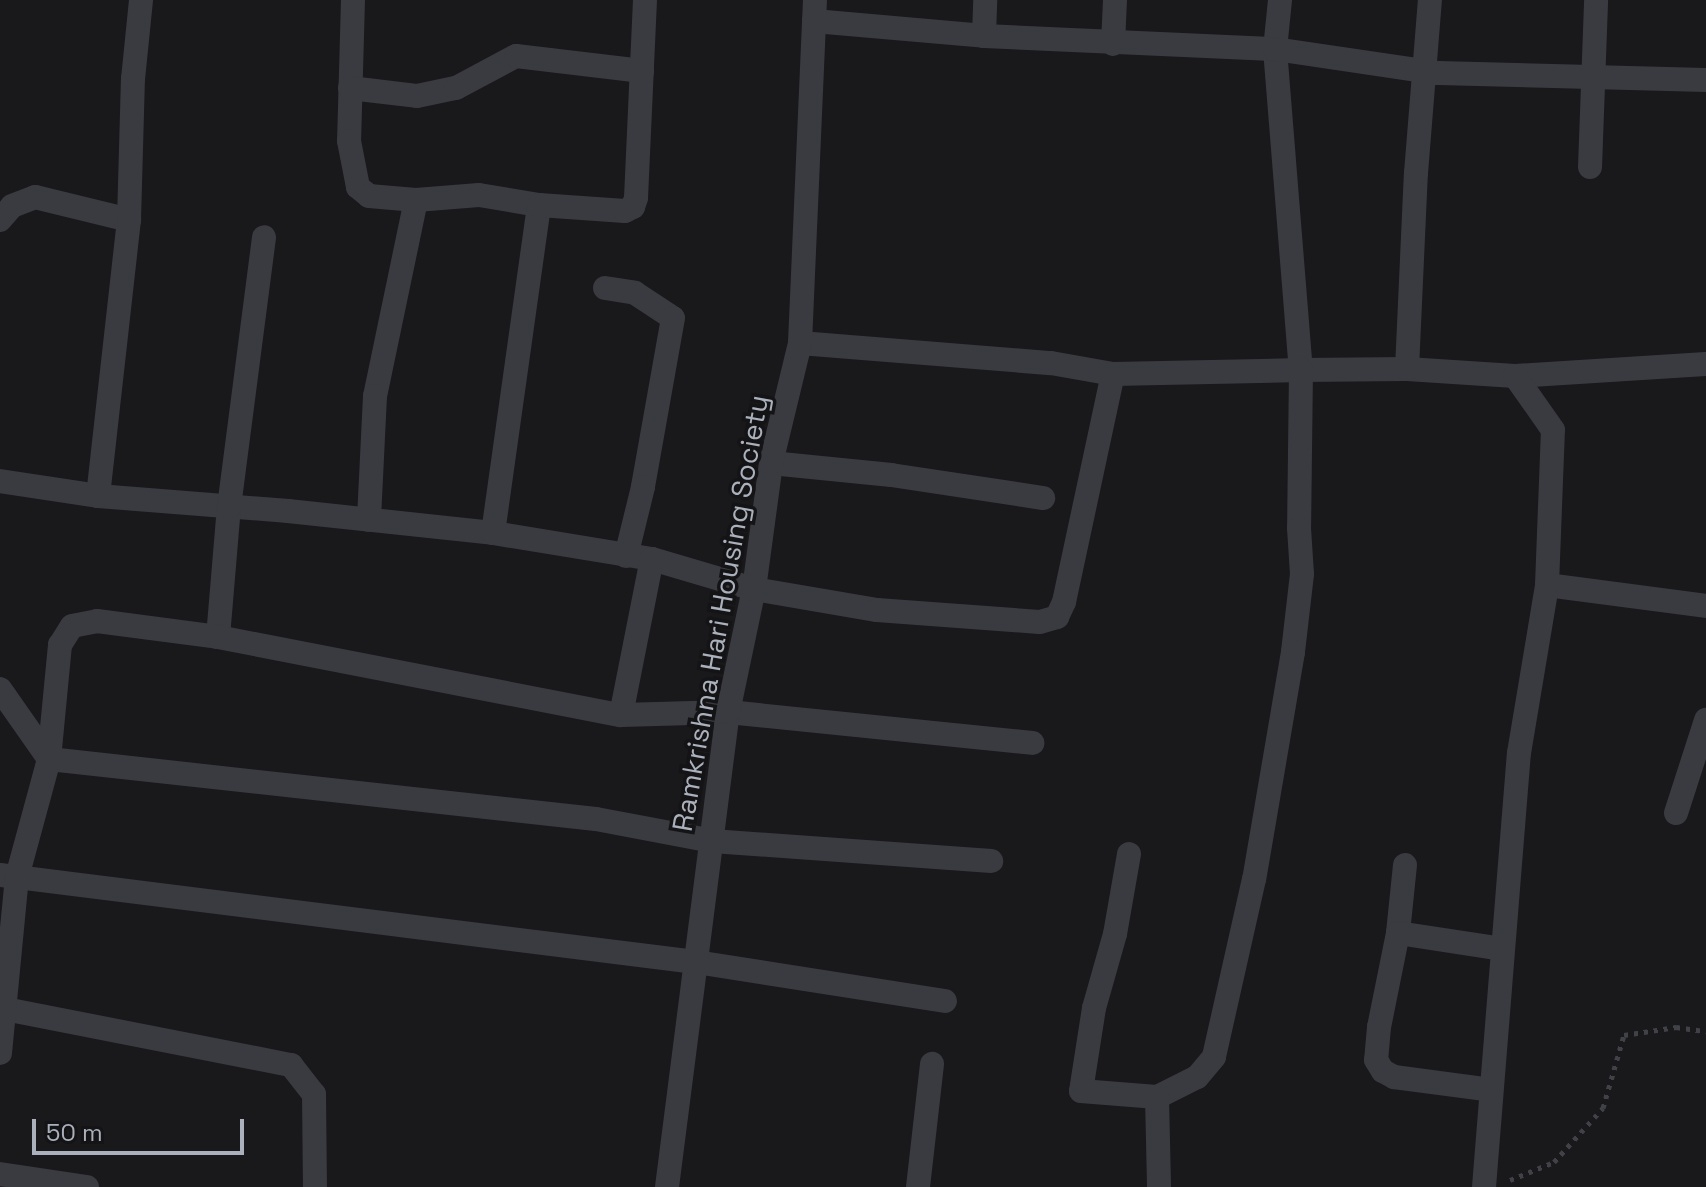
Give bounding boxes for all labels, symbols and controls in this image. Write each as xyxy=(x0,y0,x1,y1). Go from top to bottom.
street label: Ramkrishna Hari Housing Society xyxy=(665,392,775,834)
scale bar xyxy=(36,1103,248,1153)
text: 50 m xyxy=(46,1117,103,1148)

